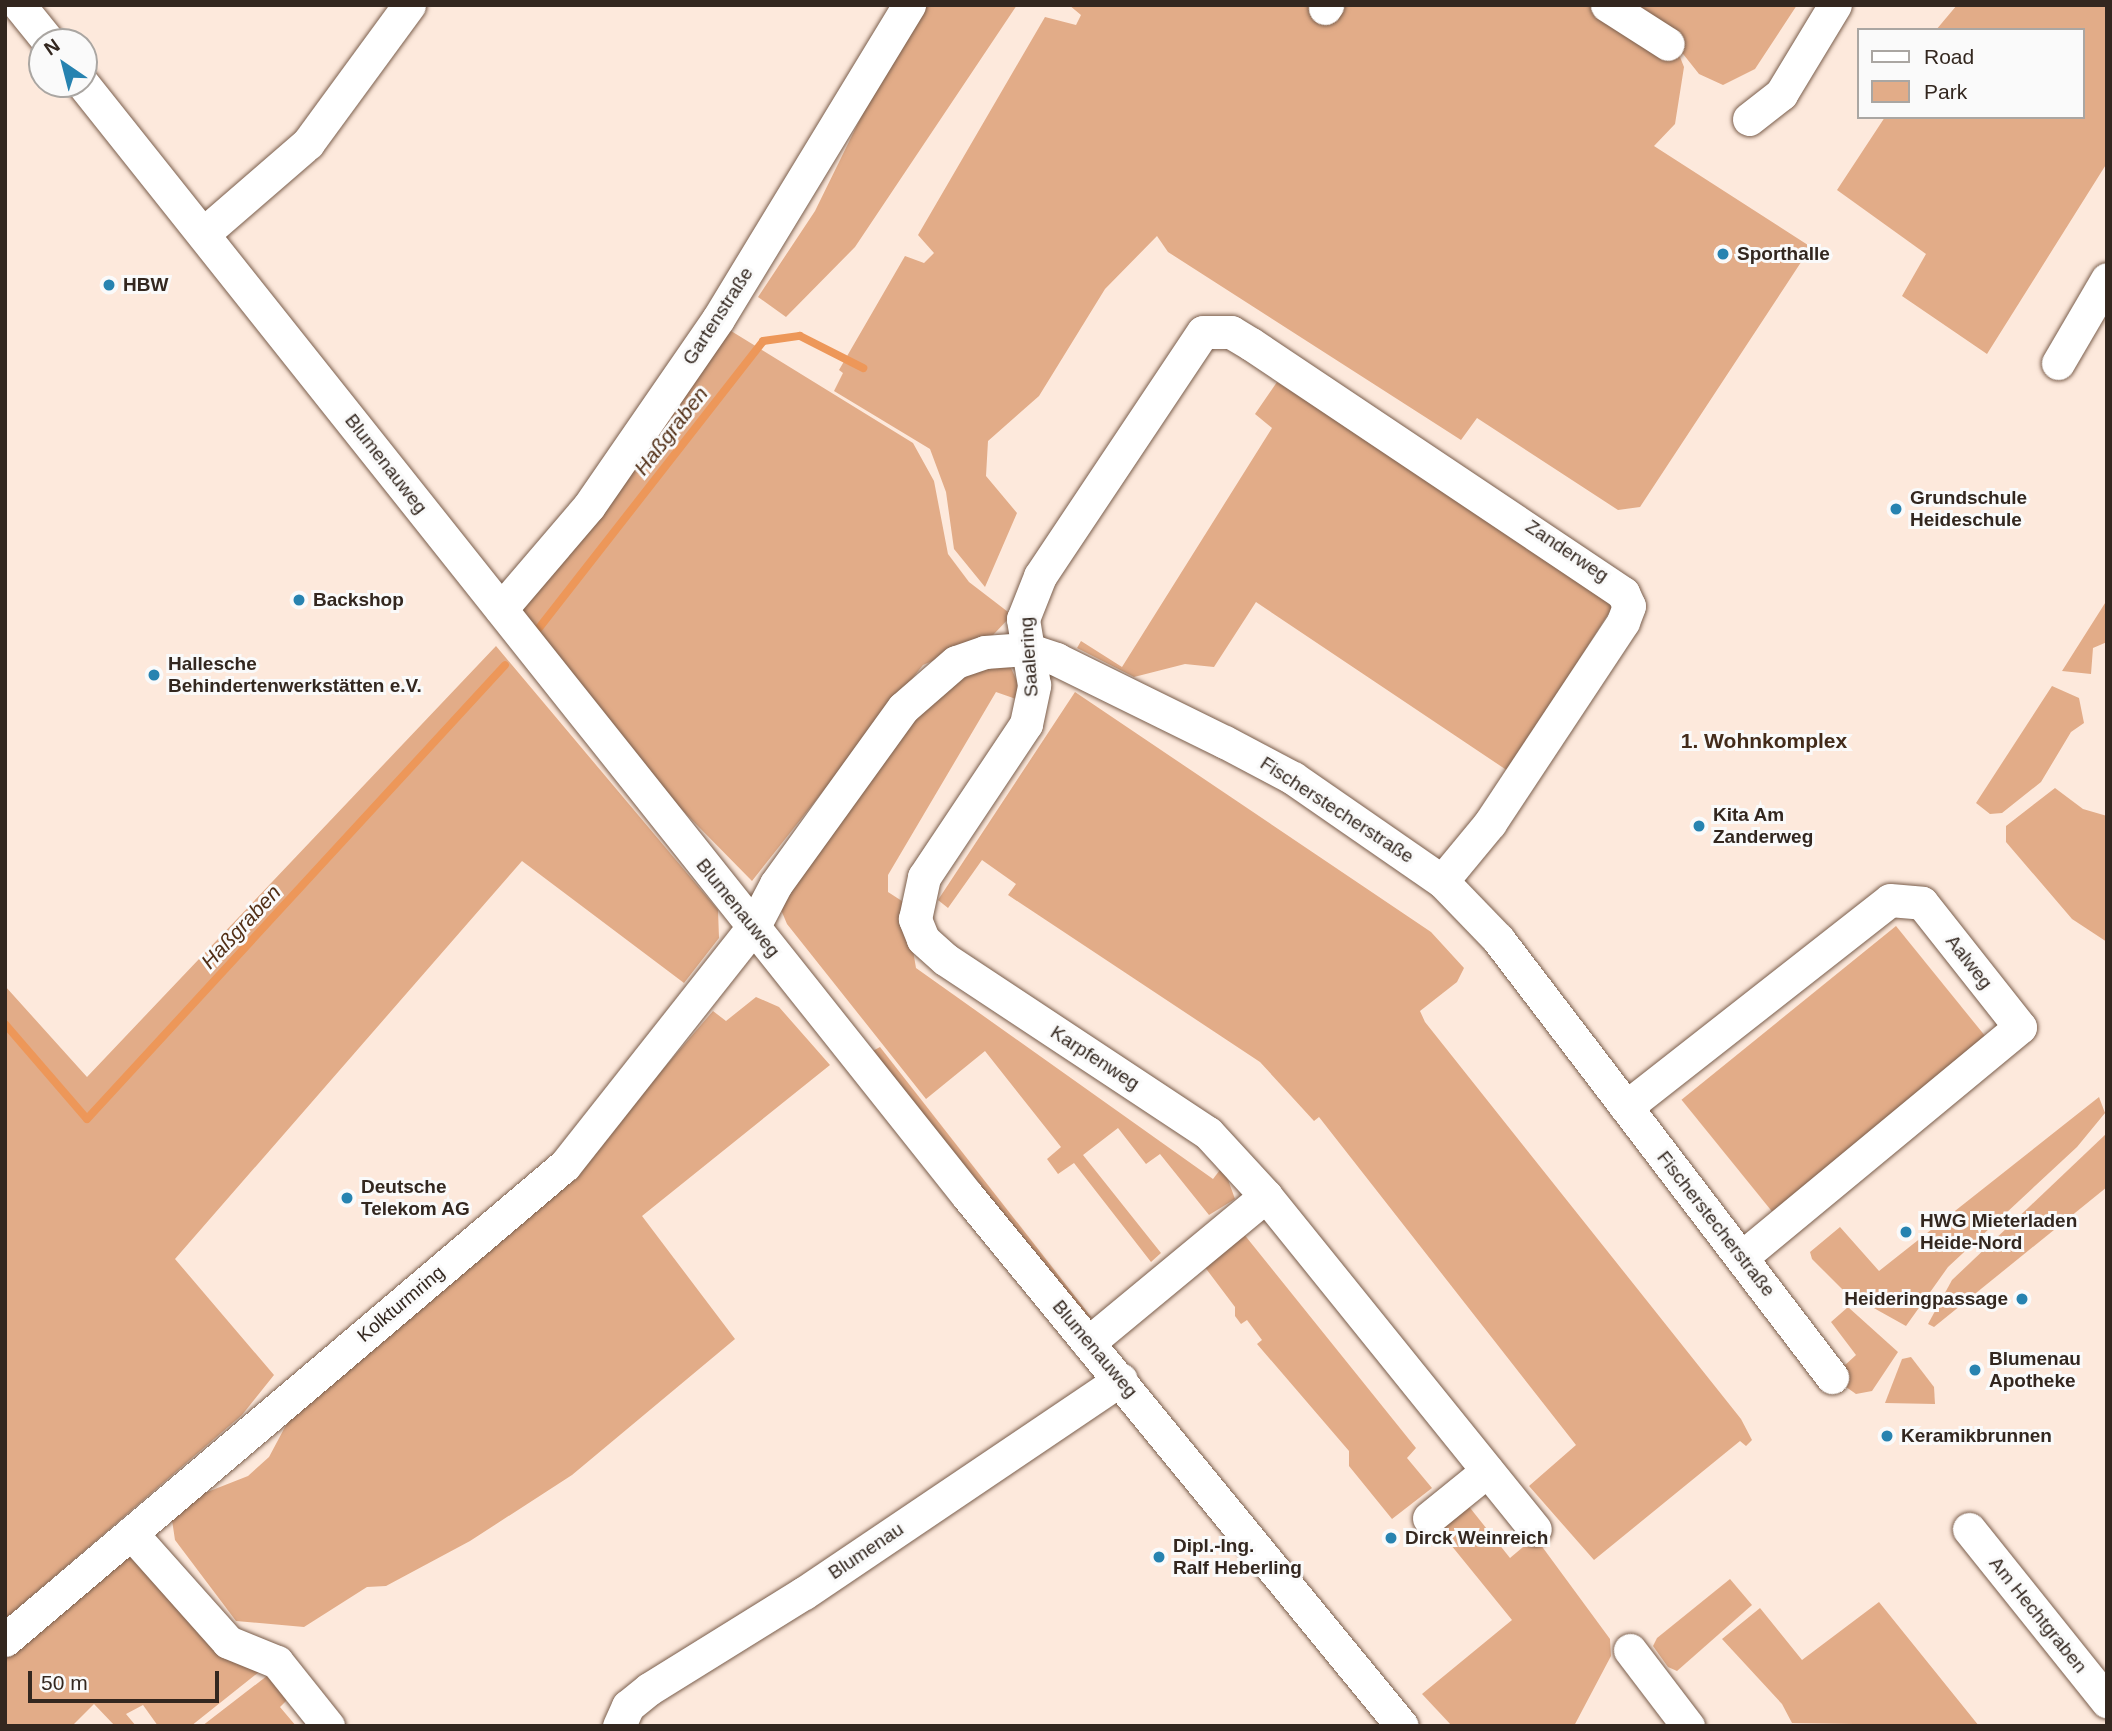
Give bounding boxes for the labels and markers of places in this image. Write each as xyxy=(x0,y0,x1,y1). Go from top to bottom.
place label: Sporthalle xyxy=(1737,243,1830,265)
marker: Sporthalle xyxy=(1715,246,1731,262)
place label: HBW xyxy=(123,274,168,296)
marker: HBW xyxy=(101,277,117,293)
place label: Grundschule Heideschule xyxy=(1910,487,2027,531)
marker: Grundschule Heideschule xyxy=(1888,501,1904,517)
place label: Backshop xyxy=(313,589,404,611)
marker: Backshop xyxy=(291,592,307,608)
place label: Hallesche Behindertenwerkstätten e.V. xyxy=(168,653,422,697)
marker: Hallesche Behindertenwerkstätten e.V. xyxy=(146,667,162,683)
place label: Kita Am Zanderweg xyxy=(1713,804,1813,848)
marker: Kita Am Zanderweg xyxy=(1691,818,1707,834)
place label: Deutsche Telekom AG xyxy=(361,1176,470,1220)
marker: Deutsche Telekom AG xyxy=(339,1190,355,1206)
place label: HWG Mieterladen Heide-Nord xyxy=(1920,1210,2077,1254)
marker: HWG Mieterladen Heide-Nord xyxy=(1898,1224,1914,1240)
place label: Heideringpassage xyxy=(1844,1288,2008,1310)
marker: Heideringpassage xyxy=(2014,1291,2030,1307)
place label: Blumenau Apotheke xyxy=(1989,1348,2081,1392)
marker: Blumenau Apotheke xyxy=(1967,1362,1983,1378)
place label: Keramikbrunnen xyxy=(1901,1425,2052,1447)
marker: Keramikbrunnen xyxy=(1879,1428,1895,1444)
place label: Dirck Weinreich xyxy=(1405,1527,1548,1549)
marker: Dirck Weinreich xyxy=(1383,1530,1399,1546)
place label: Dipl.-Ing. Ralf Heberling xyxy=(1173,1535,1302,1579)
marker: Dipl.-Ing. Ralf Heberling xyxy=(1151,1549,1167,1565)

